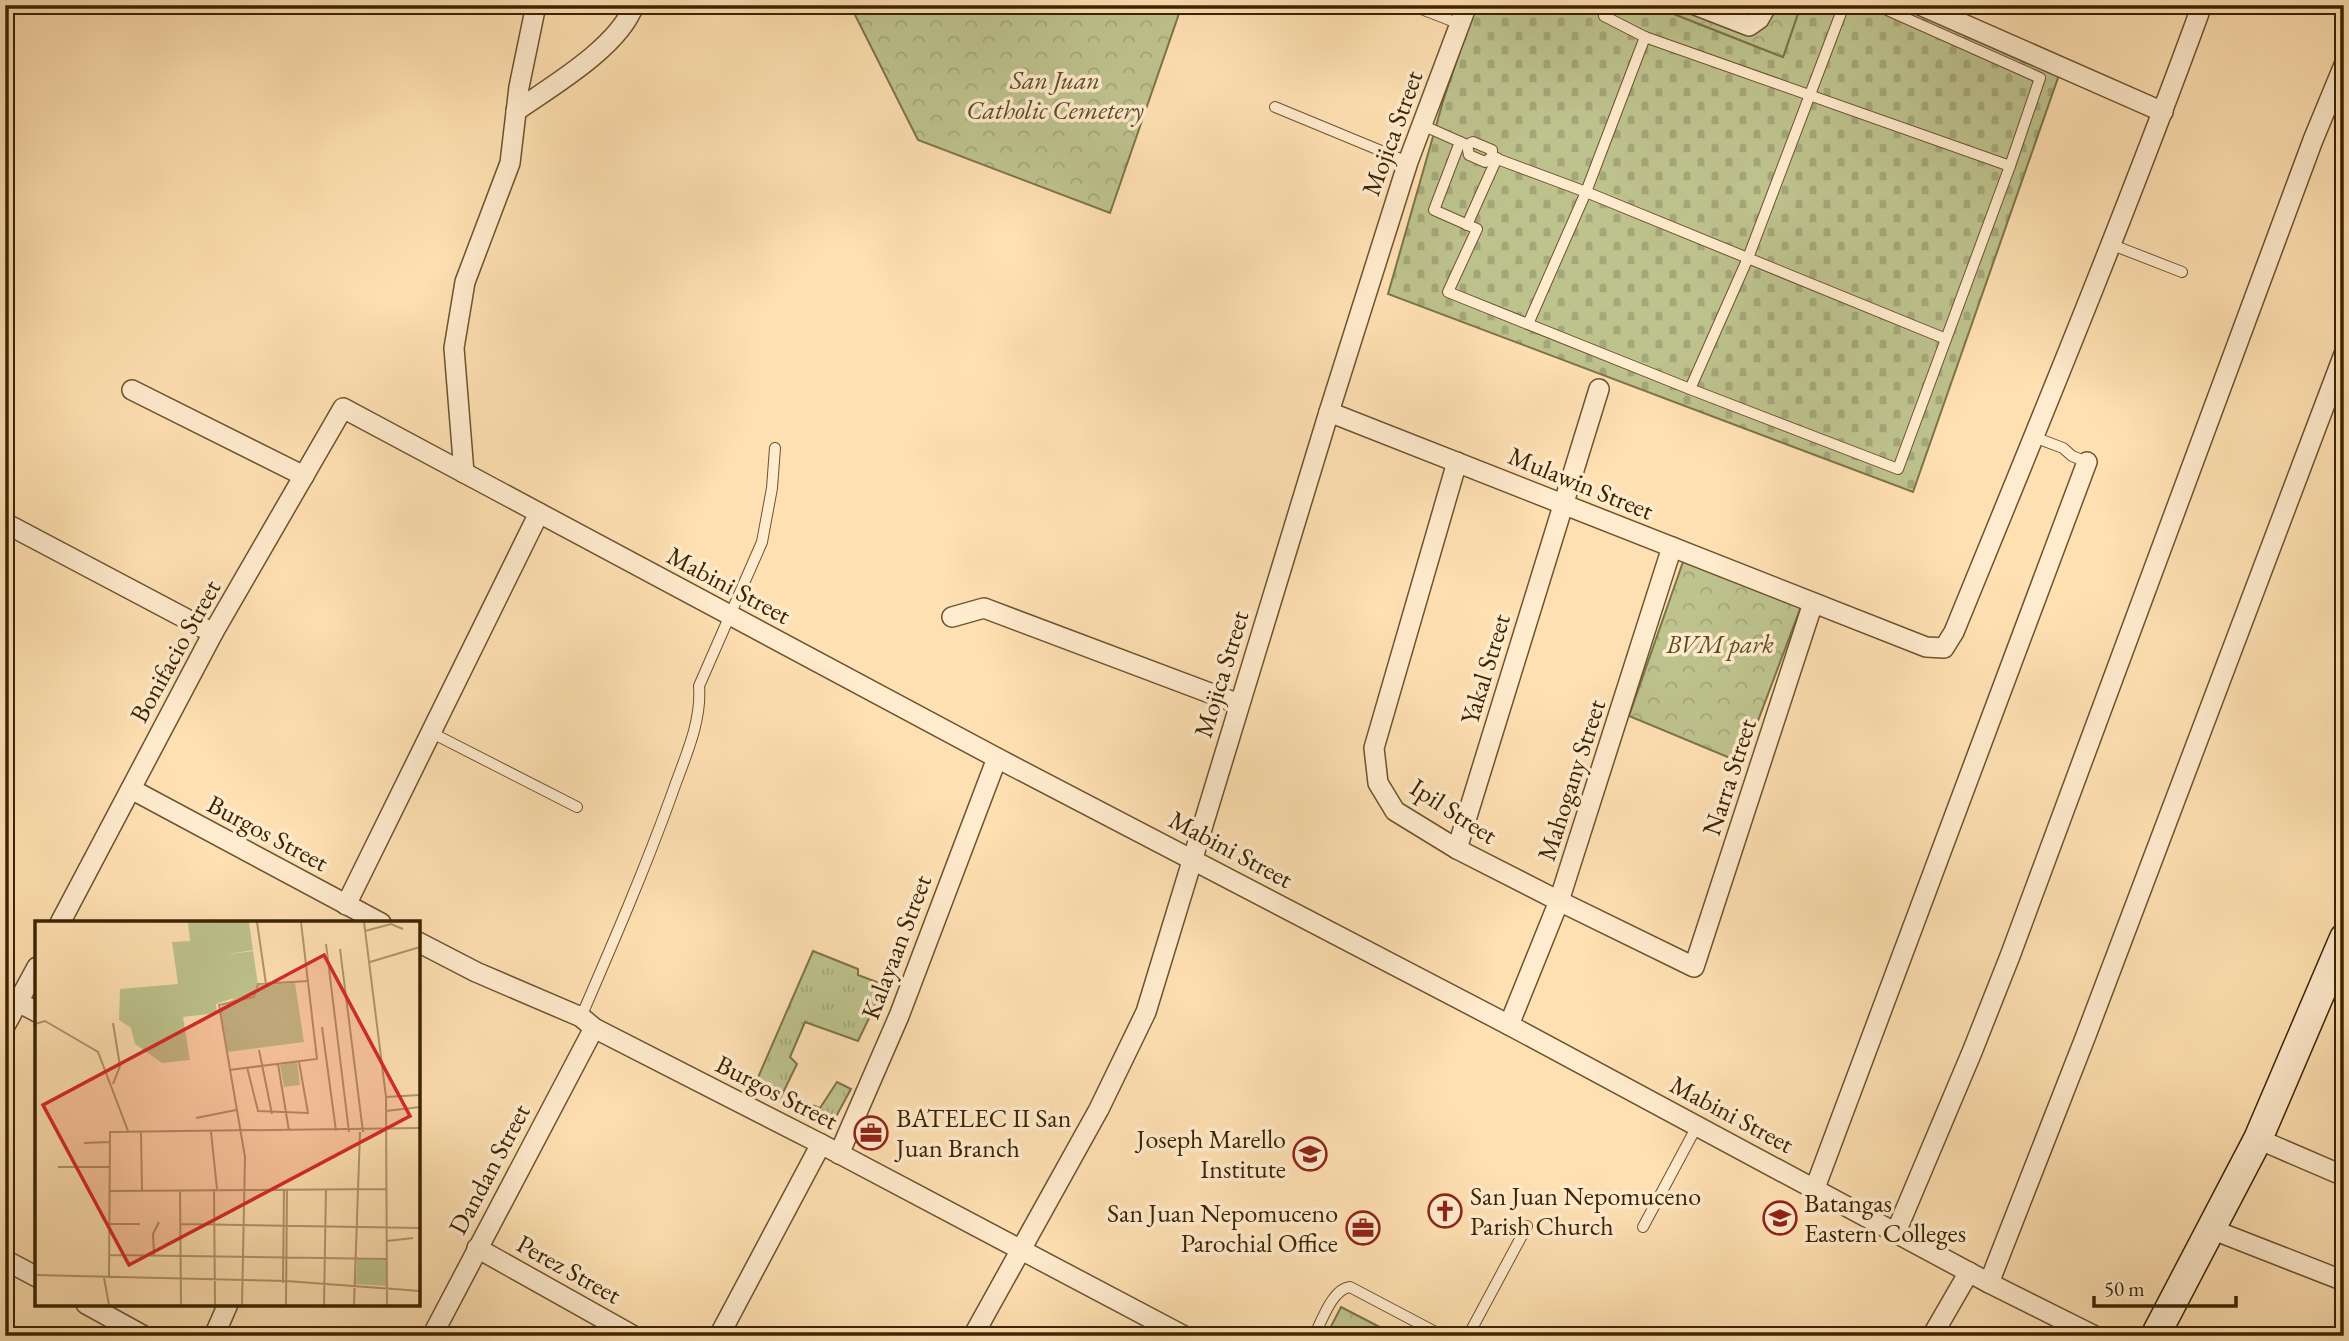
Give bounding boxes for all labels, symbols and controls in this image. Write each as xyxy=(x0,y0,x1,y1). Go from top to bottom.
park label: San Juan Catholic Cemetery xyxy=(966,63,1144,127)
street label: Mojica Street xyxy=(1354,66,1430,200)
street label: Mulawin Street xyxy=(1503,438,1659,528)
street label: Mabini Street xyxy=(661,538,797,632)
street label: Bonifacio Street xyxy=(122,573,228,729)
street label: Mojica Street xyxy=(1186,606,1256,742)
street label: Yakal Street xyxy=(1452,610,1518,728)
park label: BVM park xyxy=(1665,627,1774,661)
street label: Mahogany Street xyxy=(1529,695,1613,865)
street label: Narra Street xyxy=(1694,714,1764,840)
street label: Ipil Street xyxy=(1404,770,1504,852)
street label: Burgos Street xyxy=(201,787,335,879)
street label: Mabini Street xyxy=(1163,802,1299,896)
street label: Kalayaan Street xyxy=(853,870,939,1024)
inset map xyxy=(35,921,420,1306)
street label: Burgos Street xyxy=(710,1047,844,1137)
street label: Mabini Street xyxy=(1664,1067,1800,1161)
street label: Dandan Street xyxy=(440,1098,538,1240)
place label: BATELEC II San Juan Branch xyxy=(894,1101,1072,1165)
office icon: BATELEC II San Juan Branch xyxy=(852,1114,890,1152)
place label: Joseph Marello Institute xyxy=(1135,1122,1286,1186)
school or university icon: Joseph Marello Institute xyxy=(1291,1135,1329,1173)
place label: San Juan Nepomuceno Parish Church xyxy=(1470,1179,1701,1243)
place label: Batangas Eastern Colleges xyxy=(1804,1186,1966,1250)
church icon: San Juan Nepomuceno Parish Church xyxy=(1426,1192,1464,1230)
place label: San Juan Nepomuceno Parochial Office xyxy=(1107,1196,1338,1260)
school or university icon: Batangas Eastern Colleges xyxy=(1761,1199,1799,1237)
office icon: San Juan Nepomuceno Parochial Office xyxy=(1344,1209,1382,1247)
street label: Perez Street xyxy=(511,1226,627,1312)
scale bar xyxy=(2094,1264,2235,1308)
text: 50 m xyxy=(2104,1275,2145,1302)

